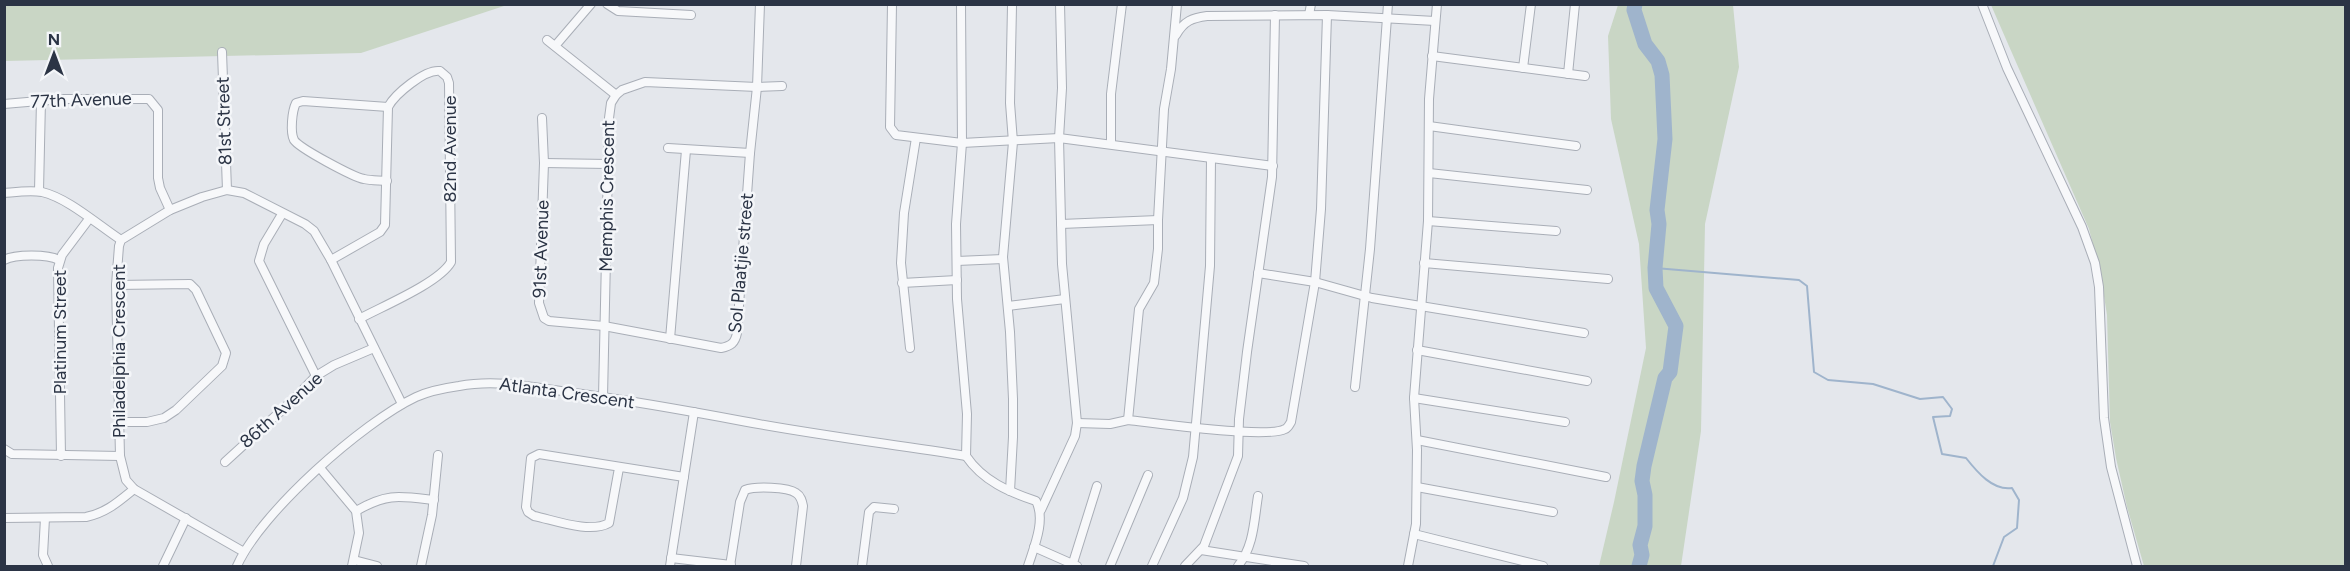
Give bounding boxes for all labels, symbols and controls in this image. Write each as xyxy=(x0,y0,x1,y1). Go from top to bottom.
north arrow xyxy=(24,24,84,84)
text: N xyxy=(48,30,60,49)
street label: 81st Street xyxy=(211,76,237,166)
street label: 77th Avenue xyxy=(30,87,132,113)
street label: 82nd Avenue xyxy=(439,95,461,203)
street label: Memphis Crescent xyxy=(595,120,619,272)
street label: Sol Plaatjie street xyxy=(724,192,758,334)
street label: 91st Avenue xyxy=(528,199,554,298)
street label: Philadelphia Crescent xyxy=(108,264,130,438)
street label: Platinum Street xyxy=(49,269,71,394)
street label: 86th Avenue xyxy=(235,367,327,453)
street label: Atlanta Crescent xyxy=(498,373,636,413)

